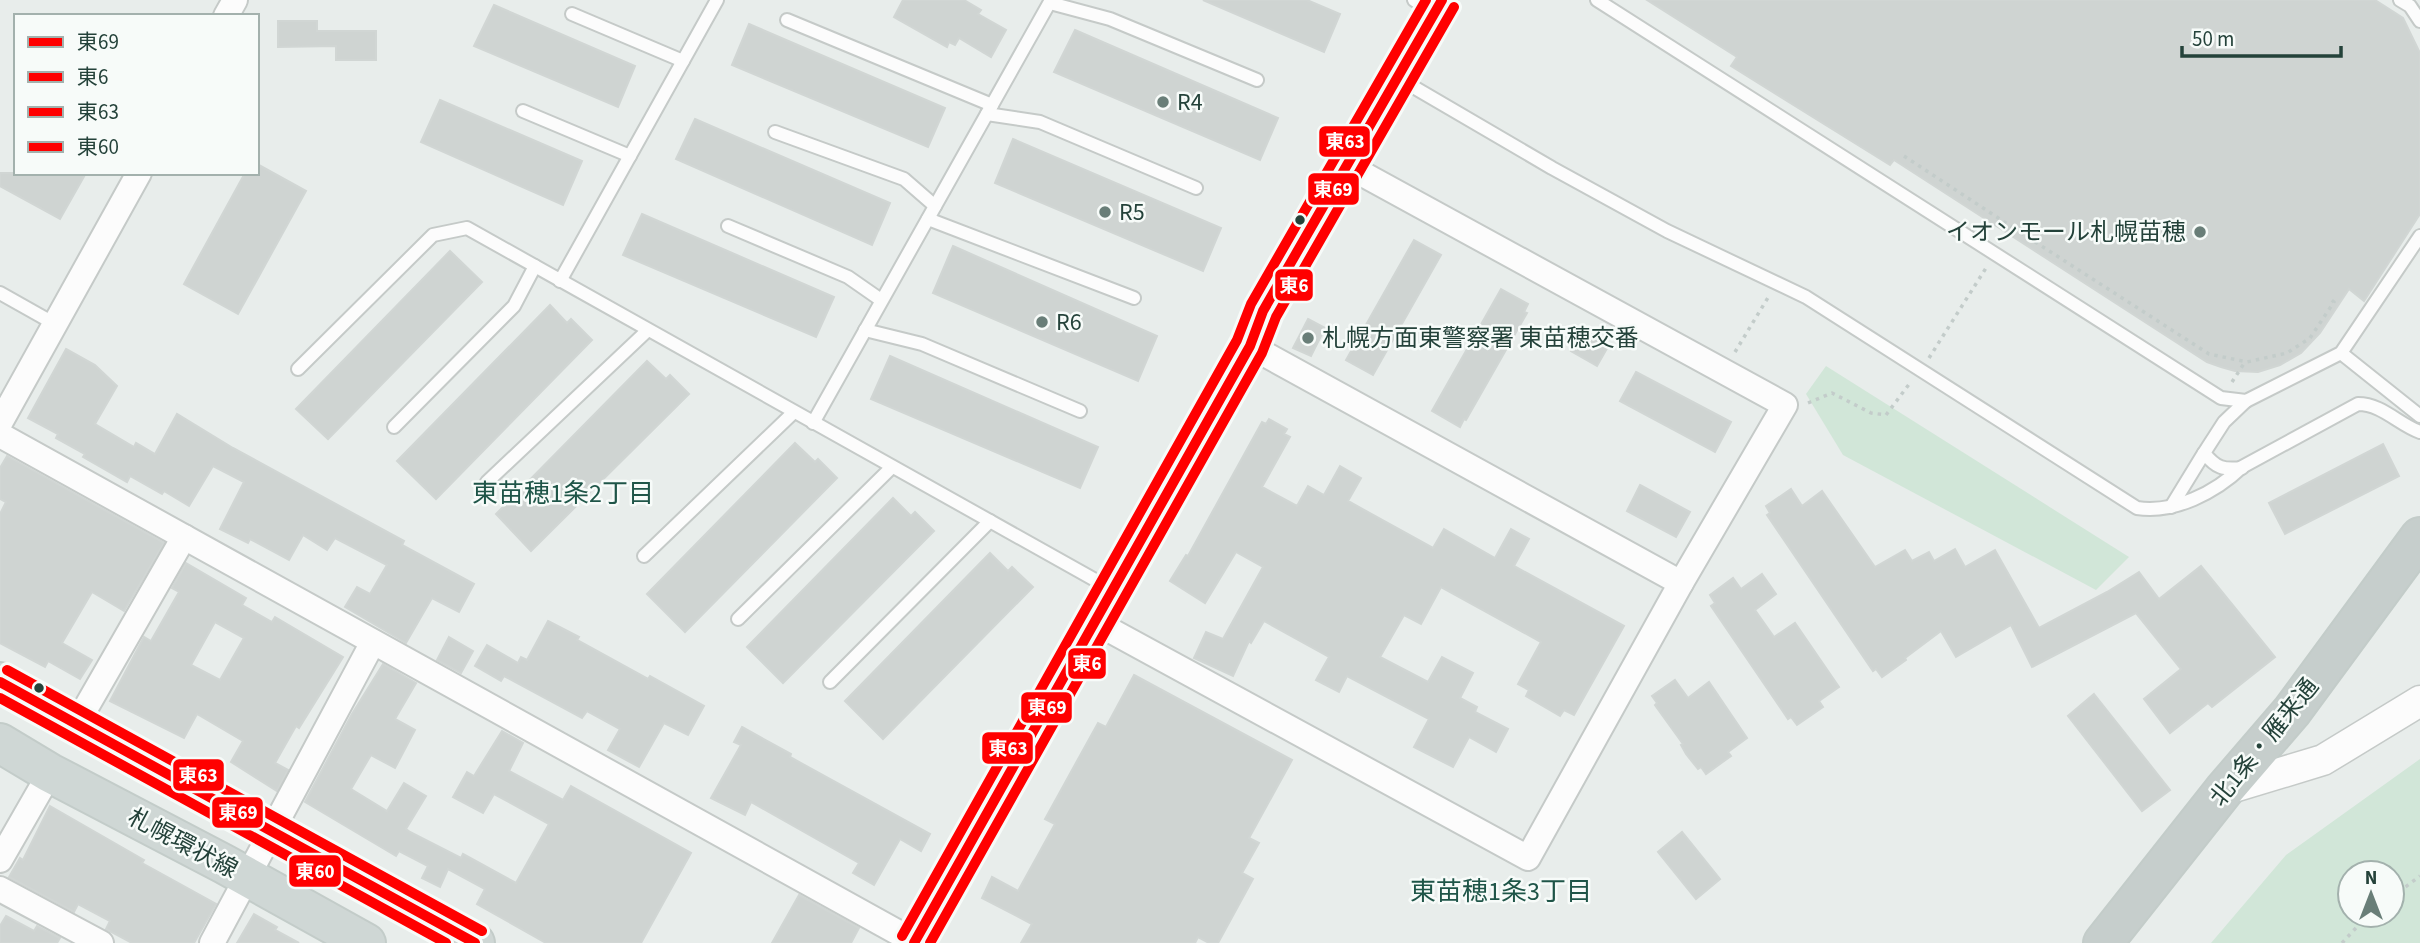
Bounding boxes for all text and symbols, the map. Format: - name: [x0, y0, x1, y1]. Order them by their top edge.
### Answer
- legend: [14, 14, 259, 175]
- scale bar: [2182, 14, 2341, 58]
- text: 50 m: [2192, 24, 2234, 54]
- text: 東69: [77, 27, 119, 57]
- text: 東6: [77, 62, 108, 92]
- place label: R4: [1177, 85, 1203, 120]
- marker: R4: [1155, 94, 1171, 110]
- text: 東63: [77, 97, 119, 127]
- line badge: 東63: [1318, 125, 1371, 158]
- text: 東63: [1325, 129, 1365, 156]
- text: 東60: [77, 132, 119, 162]
- line badge: 東69: [1307, 172, 1360, 206]
- text: 東69: [1313, 177, 1353, 204]
- place label: R5: [1119, 195, 1145, 230]
- marker: R5: [1097, 204, 1113, 220]
- unlabelled marker: [1293, 213, 1307, 227]
- place label: イオンモール札幌苗穂: [1946, 215, 2186, 250]
- marker: イオンモール札幌苗穂: [2192, 224, 2208, 240]
- line badge: 東6: [1274, 268, 1314, 302]
- text: 東6: [1279, 273, 1309, 300]
- place label: R6: [1056, 305, 1082, 340]
- marker: R6: [1034, 314, 1050, 330]
- place label: 札幌方面東警察署 東苗穂交番: [1322, 321, 1639, 356]
- marker: 札幌方面東警察署 東苗穂交番: [1300, 330, 1316, 346]
- district label: 東苗穂1条2丁目: [472, 475, 654, 512]
- line badge: 東6: [1067, 647, 1107, 680]
- text: 東6: [1072, 651, 1102, 678]
- street label: 北1条・雁来通: [2202, 671, 2327, 814]
- unlabelled marker: [32, 681, 46, 695]
- line badge: 東69: [1020, 691, 1073, 724]
- text: 東69: [1027, 695, 1067, 722]
- line badge: 東63: [981, 731, 1034, 765]
- text: 東63: [988, 736, 1028, 763]
- line badge: 東63: [172, 758, 225, 792]
- text: 東63: [178, 763, 218, 790]
- line badge: 東69: [211, 796, 264, 829]
- street label: 札幌環状線: [122, 800, 244, 887]
- text: 東69: [218, 800, 258, 827]
- line badge: 東60: [288, 854, 342, 888]
- text: 東60: [295, 859, 335, 886]
- north arrow: [2336, 859, 2406, 929]
- text: N: [2365, 865, 2377, 892]
- district label: 東苗穂1条3丁目: [1410, 873, 1592, 910]

